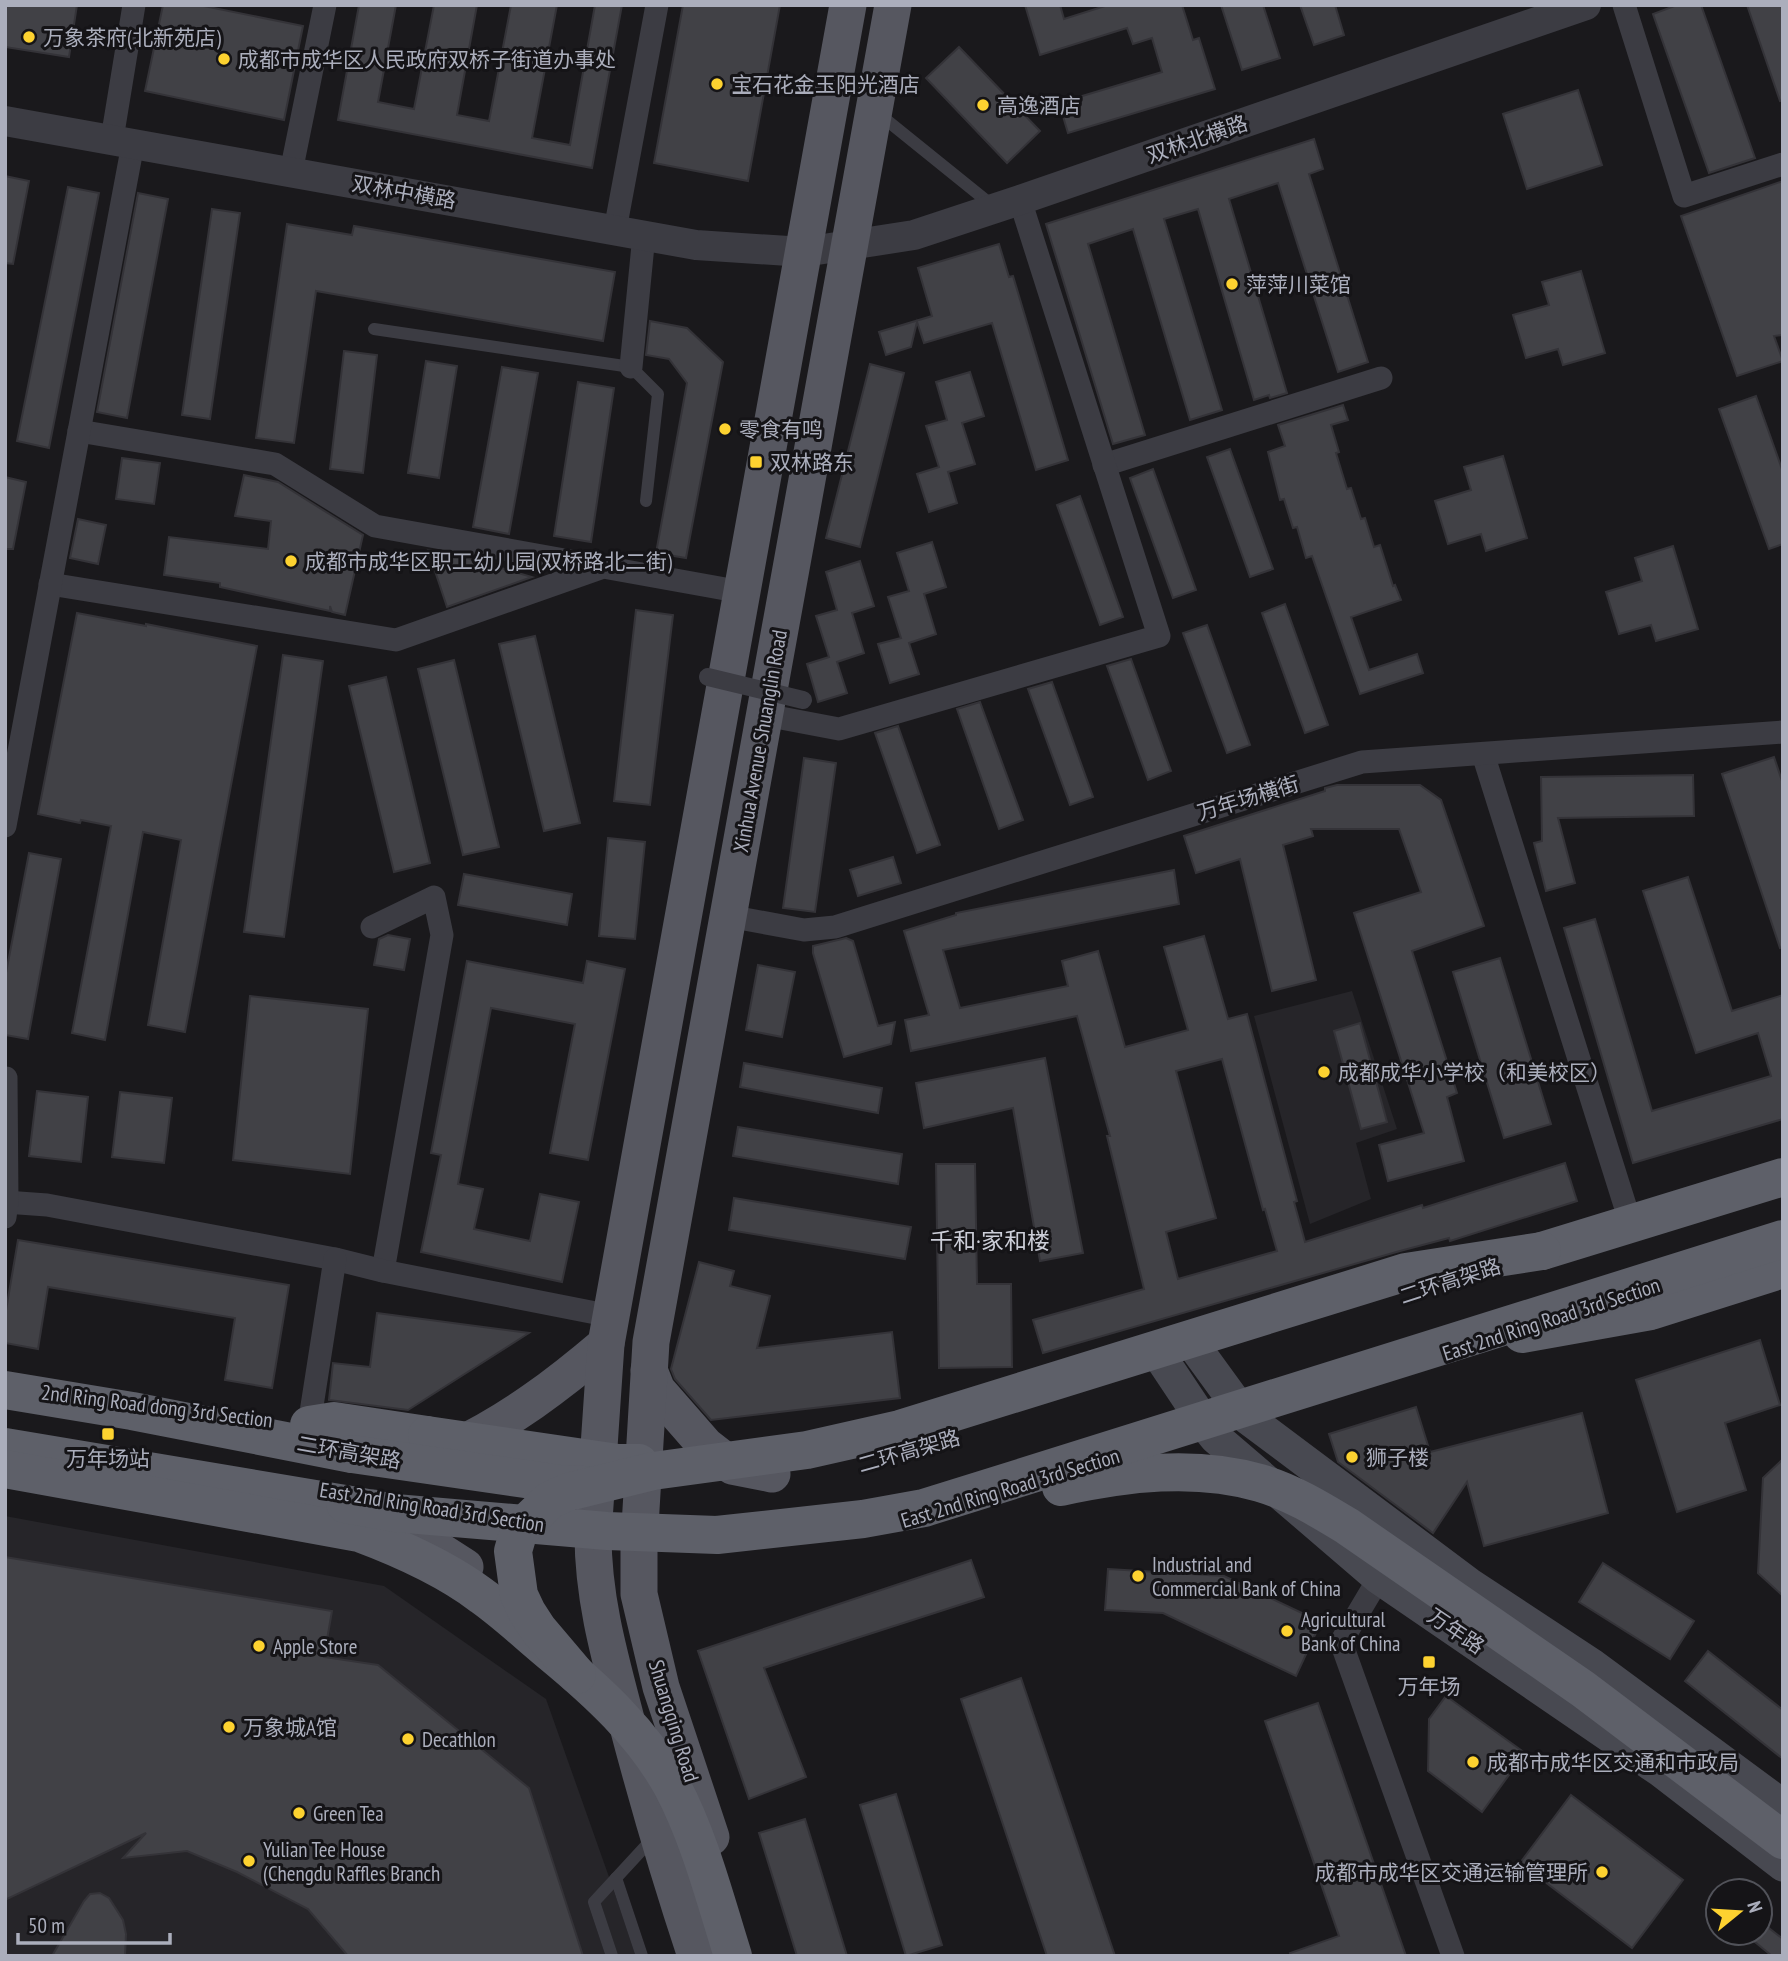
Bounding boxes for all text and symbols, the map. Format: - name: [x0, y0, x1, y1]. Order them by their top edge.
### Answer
- place label: 万象茶府(北新苑店): [43, 24, 221, 51]
- marker: 万象茶府(北新苑店): [21, 29, 37, 45]
- place label: 成都市成华区人民政府双桥子街道办事处: [238, 46, 616, 73]
- marker: 成都市成华区人民政府双桥子街道办事处: [216, 51, 232, 67]
- place label: 宝石花金玉阳光酒店: [731, 71, 920, 98]
- marker: 宝石花金玉阳光酒店: [709, 76, 725, 92]
- place label: 高逸酒店: [997, 92, 1081, 119]
- marker: 高逸酒店: [975, 97, 991, 113]
- street label: 双林北横路: [1143, 109, 1251, 169]
- street label: 双林中横路: [350, 170, 458, 214]
- place label: 萍萍川菜馆: [1246, 271, 1351, 298]
- marker: 萍萍川菜馆: [1224, 276, 1240, 292]
- place label: 零食有鸣: [739, 416, 823, 443]
- marker: 零食有鸣: [717, 421, 733, 437]
- place label: 双林路东: [770, 449, 854, 476]
- marker: 双林路东: [748, 454, 764, 470]
- place label: 成都市成华区职工幼儿园(双桥路北二街): [305, 548, 672, 575]
- marker: 成都市成华区职工幼儿园(双桥路北二街): [283, 553, 299, 569]
- street label: Xinhua Avenue Shuanglin Road: [727, 628, 793, 854]
- street label: 万年场横街: [1194, 770, 1302, 826]
- place label: 成都成华小学校（和美校区）: [1338, 1059, 1611, 1086]
- marker: 成都成华小学校（和美校区）: [1316, 1064, 1332, 1080]
- district label: 千和·家和楼: [930, 1226, 1050, 1255]
- street label: 二环高架路: [1396, 1252, 1504, 1310]
- street label: East 2nd Ring Road 3rd Section: [1439, 1271, 1663, 1367]
- street label: 2nd Ring Road dong 3rd Section: [40, 1378, 274, 1434]
- street label: 二环高架路: [855, 1424, 963, 1478]
- marker: 万年场站: [100, 1426, 116, 1442]
- street label: 二环高架路: [295, 1430, 403, 1474]
- street label: East 2nd Ring Road 3rd Section: [898, 1442, 1122, 1534]
- place label: 狮子楼: [1366, 1444, 1429, 1471]
- place label: 万年场站: [66, 1445, 150, 1472]
- marker: 狮子楼: [1344, 1449, 1360, 1465]
- street label: East 2nd Ring Road 3rd Section: [318, 1476, 546, 1538]
- place label: Industrial and Commercial Bank of China: [1152, 1551, 1341, 1602]
- marker: Industrial and Commercial Bank of China: [1130, 1568, 1146, 1584]
- street label: 万年路: [1422, 1602, 1490, 1660]
- place label: Agricultural Bank of China: [1301, 1606, 1400, 1657]
- marker: Agricultural Bank of China: [1279, 1623, 1295, 1639]
- place label: Apple Store: [273, 1633, 357, 1660]
- marker: Apple Store: [251, 1638, 267, 1654]
- marker: 万年场: [1421, 1654, 1437, 1670]
- street label: Shuangqing Road: [643, 1657, 705, 1785]
- place label: 万年场: [1398, 1673, 1461, 1700]
- place label: 万象城A馆: [243, 1714, 337, 1741]
- marker: 万象城A馆: [221, 1719, 237, 1735]
- place label: Decathlon: [422, 1726, 496, 1753]
- marker: Decathlon: [400, 1731, 416, 1747]
- place label: 成都市成华区交通和市政局: [1487, 1749, 1739, 1776]
- marker: 成都市成华区交通和市政局: [1465, 1754, 1481, 1770]
- place label: Green Tea: [313, 1800, 384, 1827]
- marker: Green Tea: [291, 1805, 307, 1821]
- place label: Yulian Tee House (Chengdu Raffles Branch: [263, 1836, 440, 1887]
- marker: Yulian Tee House (Chengdu Raffles Branch: [241, 1853, 257, 1869]
- place label: 成都市成华区交通运输管理所: [1315, 1859, 1588, 1886]
- marker: 成都市成华区交通运输管理所: [1594, 1864, 1610, 1880]
- north arrow: [1704, 1877, 1774, 1947]
- text: N: [1742, 1898, 1768, 1915]
- scale bar: [18, 1902, 170, 1946]
- text: 50 m: [28, 1912, 65, 1939]

